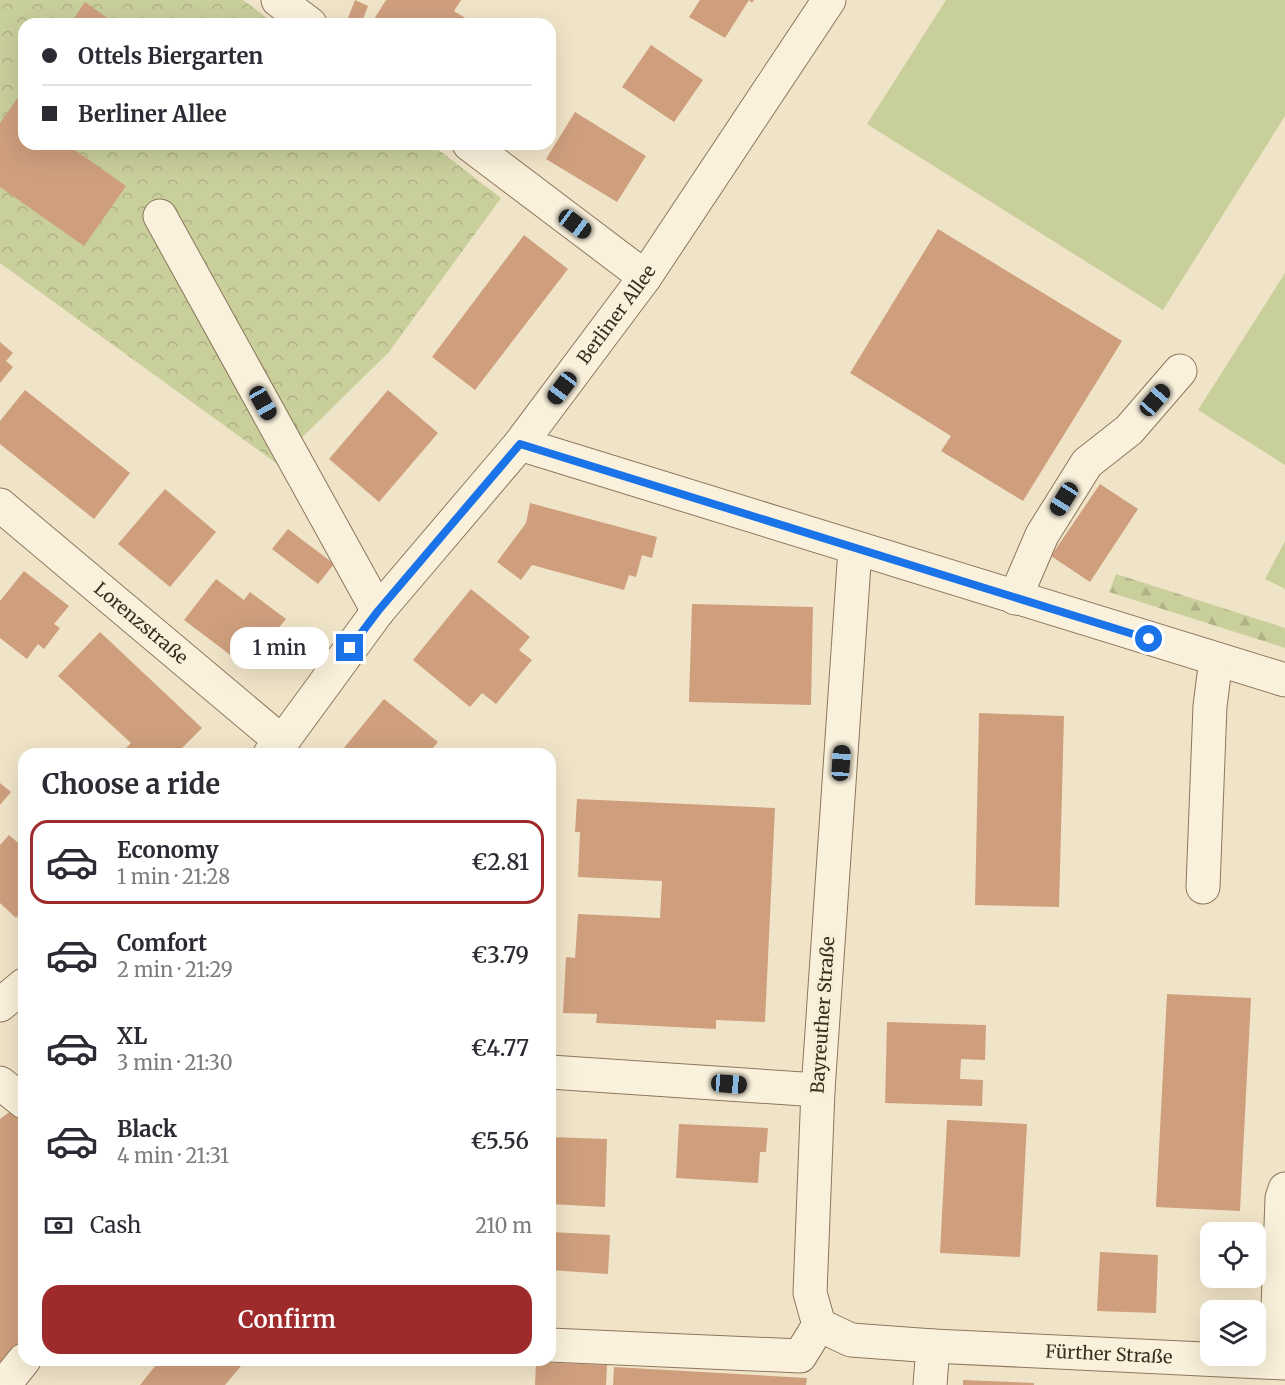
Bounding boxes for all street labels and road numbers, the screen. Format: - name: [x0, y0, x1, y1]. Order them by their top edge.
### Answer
- street label: Berliner Allee: [572, 261, 661, 369]
- street label: Lorenzstraße: [90, 577, 193, 669]
- street label: Bayreuther Straße: [806, 936, 839, 1094]
- street label: Fürther Straße: [1045, 1339, 1173, 1369]

